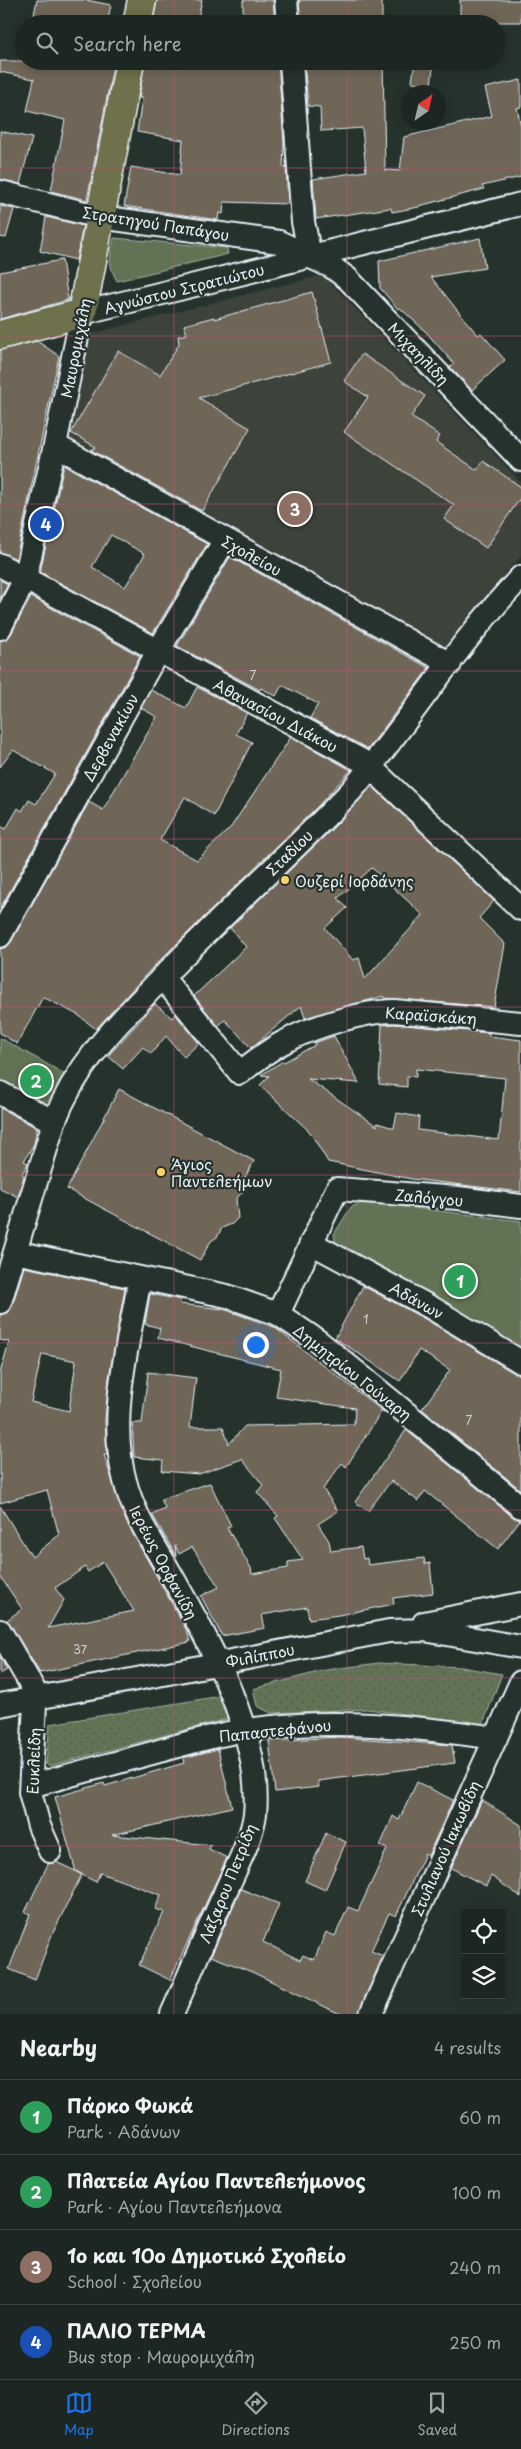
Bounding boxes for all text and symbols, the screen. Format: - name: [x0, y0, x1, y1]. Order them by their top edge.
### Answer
- search box: [15, 15, 506, 70]
- icon: search: [33, 29, 61, 57]
- text: Search here: [73, 29, 182, 57]
- north arrow: [401, 85, 446, 130]
- street label: Στρατηγού Παπάγου: [81, 200, 231, 246]
- street label: Αγνώστου Στρατιώτου: [102, 257, 266, 319]
- street label: Μαυρομιχάλη: [54, 296, 96, 400]
- street label: Μιχαηλίδη: [383, 316, 455, 390]
- pin: 3: [279, 490, 311, 528]
- pin: 4: [30, 505, 62, 543]
- street label: Σχολείου: [218, 529, 286, 581]
- house number: 7: [250, 666, 257, 684]
- street label: Αθανασίου Διάκου: [210, 672, 342, 758]
- street label: Δερβενακίων: [76, 689, 144, 785]
- street label: Σταδίου: [260, 824, 318, 880]
- place label: Ουζερί Ιορδάνης: [295, 869, 414, 892]
- marker: Ουζερί Ιορδάνης: [279, 874, 291, 886]
- street label: Καραϊσκάκη: [384, 1000, 478, 1030]
- pin: 2: [20, 1062, 52, 1100]
- place label: Άγιος Παντελεήμων: [171, 1152, 273, 1192]
- marker: Άγιος Παντελεήμων: [155, 1166, 167, 1178]
- street label: Ζαλόγγου: [394, 1183, 464, 1211]
- pin: 1: [444, 1262, 476, 1300]
- street label: Αδάνων: [386, 1276, 448, 1324]
- house number: 1: [363, 1310, 369, 1328]
- street label: Δημητρίου Γούναρη: [289, 1318, 417, 1426]
- your location: [243, 1332, 269, 1358]
- house number: 7: [466, 1411, 473, 1429]
- street label: Ιερέως Ορφανίδη: [124, 1501, 204, 1623]
- street label: Φιλίππου: [224, 1637, 296, 1673]
- house number: 37: [73, 1640, 88, 1658]
- street label: Παπαστεφάνου: [218, 1713, 332, 1747]
- street label: Ευκλείδη: [20, 1727, 46, 1795]
- street label: Στυλιανού Ιακωβίδη: [405, 1777, 485, 1919]
- street label: Λάζαρου Πετρίδη: [193, 1820, 261, 1946]
- map controls: [461, 1909, 506, 1999]
- button: locate: [461, 1909, 506, 1954]
- button: layers: [461, 1954, 506, 1999]
- text: Nearby: [20, 2031, 97, 2063]
- text: 4 results: [434, 2035, 501, 2059]
- text: Πάρκο Φωκά: [67, 2091, 193, 2119]
- text: 1: [32, 2105, 40, 2129]
- text: 60 m: [459, 2105, 501, 2129]
- text: Park · Αδάνων: [67, 2119, 181, 2143]
- text: Πλατεία Αγίου Παντελεήμονος: [67, 2166, 366, 2194]
- text: 2: [30, 2180, 42, 2204]
- text: 100 m: [452, 2180, 501, 2204]
- text: Park · Αγίου Παντελεήμονα: [67, 2194, 282, 2218]
- text: 1ο και 10ο Δημοτικό Σχολείο: [67, 2241, 346, 2269]
- text: 3: [31, 2255, 41, 2279]
- text: 240 m: [449, 2255, 501, 2279]
- text: School · Σχολείου: [67, 2269, 202, 2293]
- text: ΠΑΛΙΟ ΤΕΡΜΑ: [67, 2316, 206, 2344]
- text: 4: [31, 2330, 41, 2354]
- text: 250 m: [450, 2330, 501, 2354]
- text: Bus stop · Μαυρομιχάλη: [67, 2344, 255, 2368]
- tab: Map: [64, 2389, 94, 2440]
- tab: Directions: [222, 2389, 290, 2440]
- tab: Saved: [417, 2389, 457, 2440]

